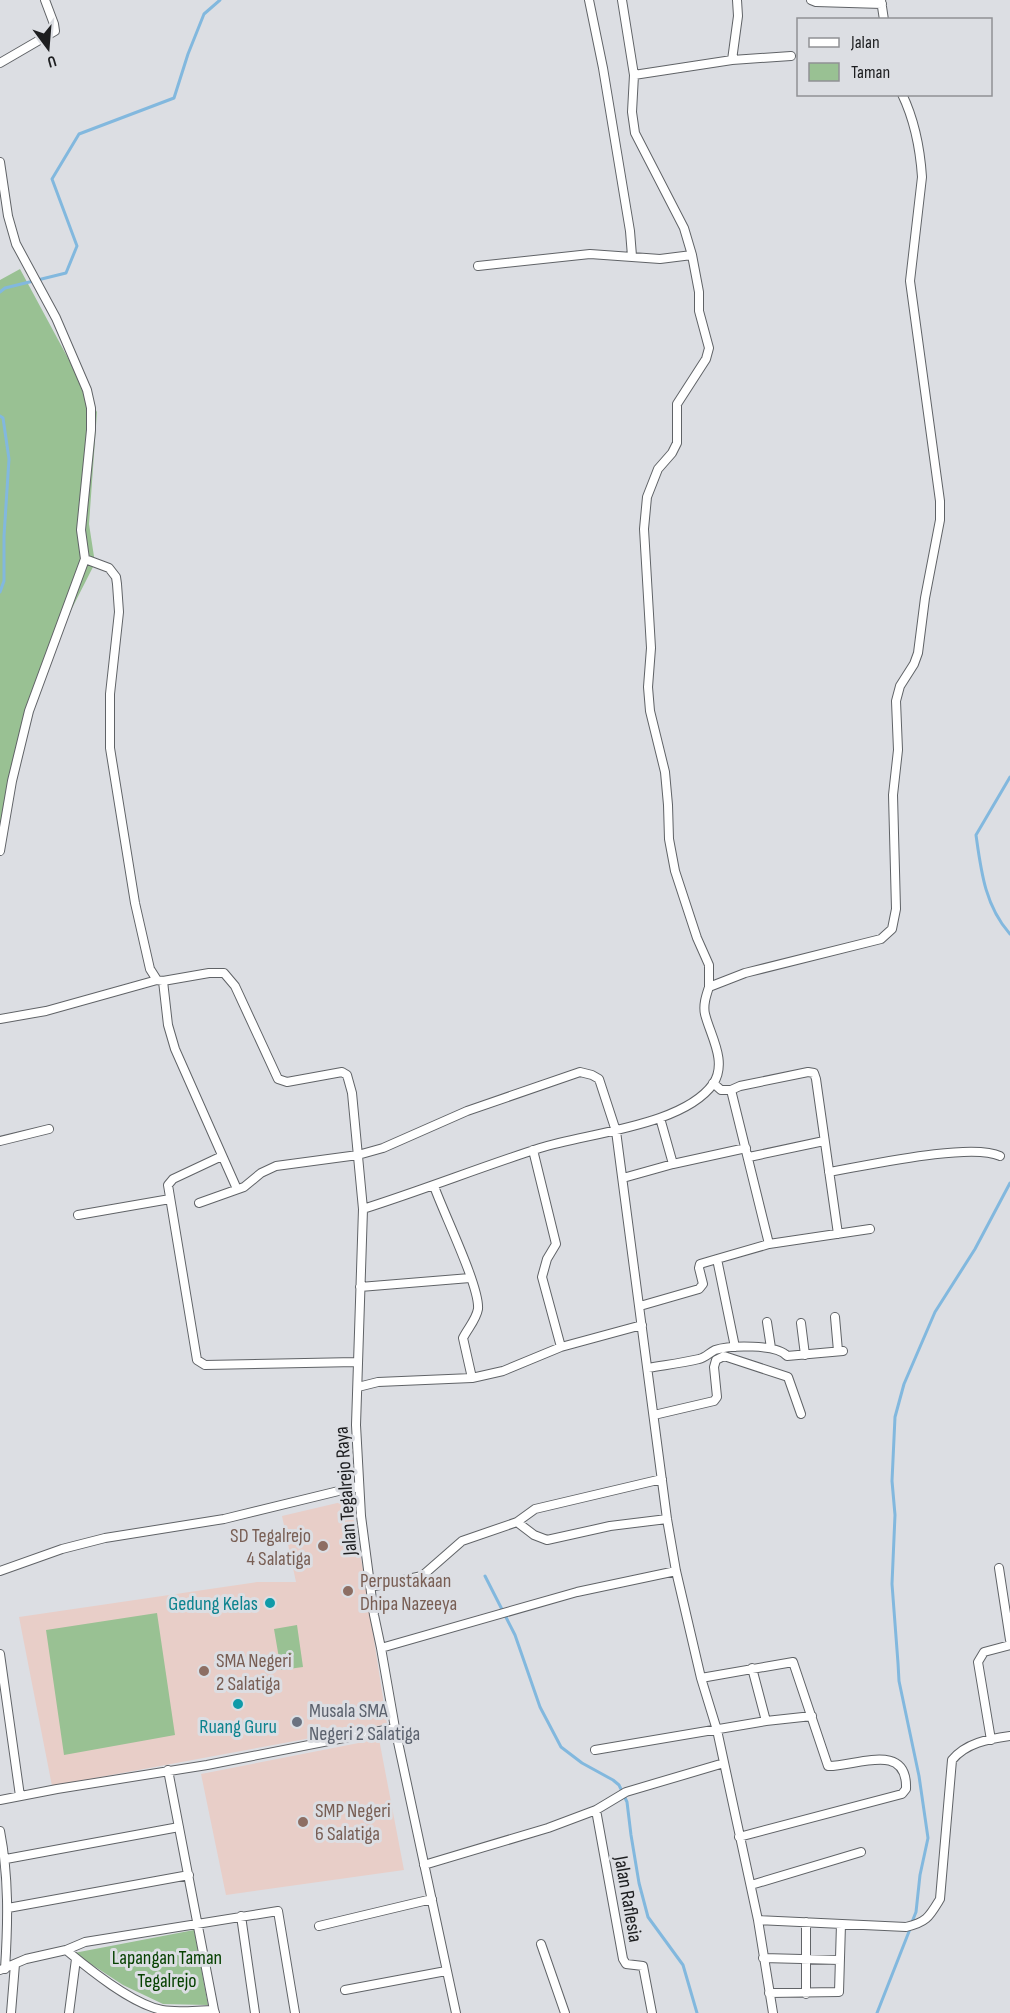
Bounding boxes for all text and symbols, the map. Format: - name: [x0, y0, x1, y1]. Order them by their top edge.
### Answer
- north arrow: [18, 18, 78, 78]
- legend: [797, 18, 992, 96]
- text: Jalan: [850, 32, 880, 53]
- text: U: [45, 51, 58, 71]
- text: Taman: [851, 62, 890, 83]
- street label: Jalan Tegalrejo Raya: [330, 1426, 363, 1557]
- place label: SD Tegalrejo 4 Salatiga: [230, 1524, 311, 1571]
- marker: SD Tegalrejo 4 Salatiga: [316, 1539, 330, 1553]
- place label: Perpustakaan Dhipa Nazeeya: [360, 1569, 457, 1616]
- marker: Perpustakaan Dhipa Nazeeya: [341, 1584, 355, 1598]
- place label: Gedung Kelas: [168, 1592, 258, 1616]
- marker: Gedung Kelas: [263, 1596, 277, 1610]
- place label: SMA Negeri 2 Salatiga: [216, 1649, 292, 1696]
- marker: SMA Negeri 2 Salatiga: [197, 1664, 211, 1678]
- marker: Ruang Guru: [231, 1697, 245, 1711]
- place label: Musala SMA Negeri 2 Salatiga: [309, 1699, 420, 1746]
- place label: Ruang Guru: [199, 1715, 277, 1739]
- marker: Musala SMA Negeri 2 Salatiga: [290, 1715, 304, 1729]
- place label: SMP Negeri 6 Salatiga: [315, 1799, 391, 1846]
- marker: SMP Negeri 6 Salatiga: [296, 1815, 310, 1829]
- street label: Jalan Raflesia: [608, 1853, 647, 1944]
- park label: Lapangan Taman Tegalrejo: [112, 1946, 222, 1993]

